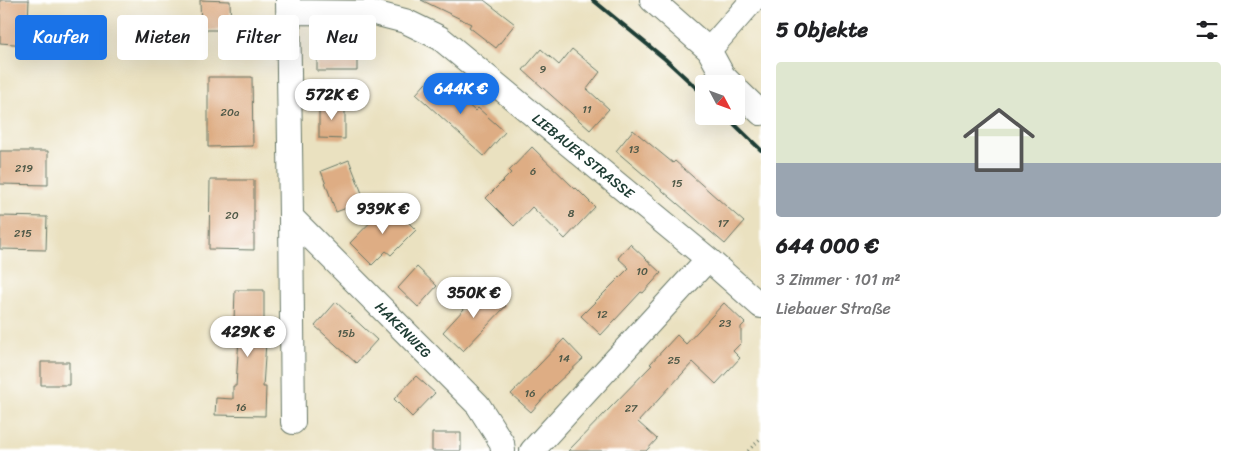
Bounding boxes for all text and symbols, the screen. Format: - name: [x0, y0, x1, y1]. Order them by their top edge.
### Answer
- text: 5 Objekte: [776, 11, 868, 49]
- chip: Kaufen: [15, 15, 107, 60]
- chip: Mieten: [117, 15, 208, 60]
- chip: Filter: [218, 15, 299, 60]
- chip: Neu: [309, 15, 376, 60]
- icon: filters: [1193, 16, 1221, 44]
- house number: 9: [540, 60, 547, 79]
- pin: 644K €: [420, 72, 502, 115]
- text: 644K €: [434, 74, 488, 103]
- north arrow: [695, 75, 745, 125]
- map controls: [695, 75, 745, 125]
- pin: 572K €: [291, 78, 373, 121]
- text: 572K €: [306, 80, 358, 109]
- icon: home: [954, 95, 1044, 185]
- house number: 11: [582, 100, 592, 119]
- house number: 20a: [221, 103, 240, 122]
- street label: LIEBAUER STRASSE: [526, 107, 641, 206]
- house number: 13: [629, 140, 639, 159]
- house number: 219: [15, 159, 33, 178]
- house number: 6: [530, 162, 536, 181]
- house number: 15: [671, 174, 683, 193]
- pin: 939K €: [342, 192, 424, 235]
- text: 939K €: [357, 194, 409, 223]
- house number: 8: [568, 204, 575, 223]
- house number: 20: [225, 206, 239, 225]
- house number: 17: [718, 214, 729, 233]
- house number: 215: [14, 224, 32, 243]
- text: 644 000 €: [776, 227, 879, 265]
- house number: 10: [636, 262, 648, 281]
- text: 3 Zimmer · 101 m²: [776, 265, 901, 294]
- pin: 350K €: [433, 276, 515, 319]
- text: 350K €: [447, 278, 501, 307]
- text: Liebauer Straße: [776, 294, 891, 323]
- street label: HAKENWEG: [369, 296, 438, 365]
- house number: 12: [596, 305, 608, 324]
- house number: 23: [719, 314, 731, 333]
- pin: 429K €: [207, 316, 289, 358]
- text: 429K €: [221, 317, 275, 346]
- house number: 15b: [337, 324, 355, 343]
- house number: 14: [558, 349, 570, 368]
- house number: 25: [667, 351, 681, 370]
- house number: 16: [525, 384, 535, 403]
- house number: 16: [236, 398, 246, 417]
- house number: 27: [625, 399, 638, 418]

